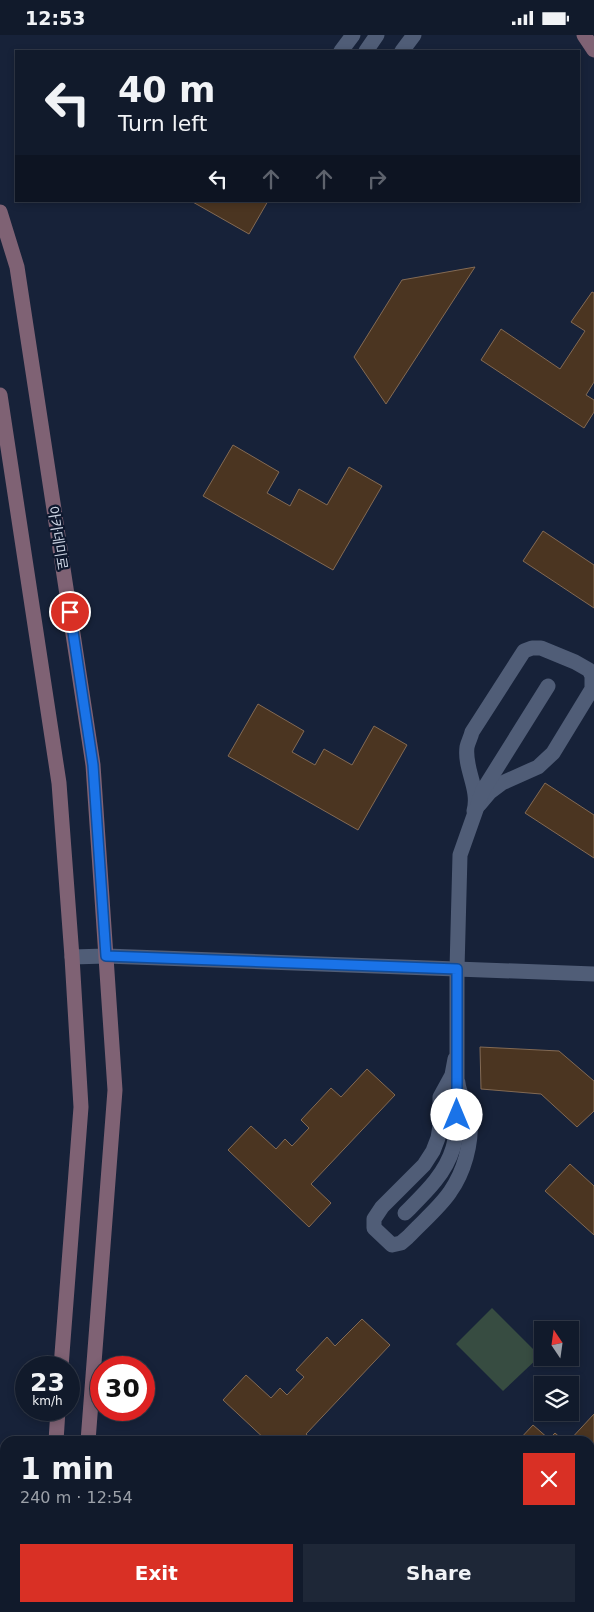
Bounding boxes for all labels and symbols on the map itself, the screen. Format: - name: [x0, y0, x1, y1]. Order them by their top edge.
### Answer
- street label: 아카데미로: [45, 505, 71, 571]
- pin: [49, 591, 91, 633]
- position arrow: [430, 1088, 482, 1140]
- north arrow: [534, 1321, 579, 1366]
- speed limit sign: 30: [90, 1356, 155, 1421]

